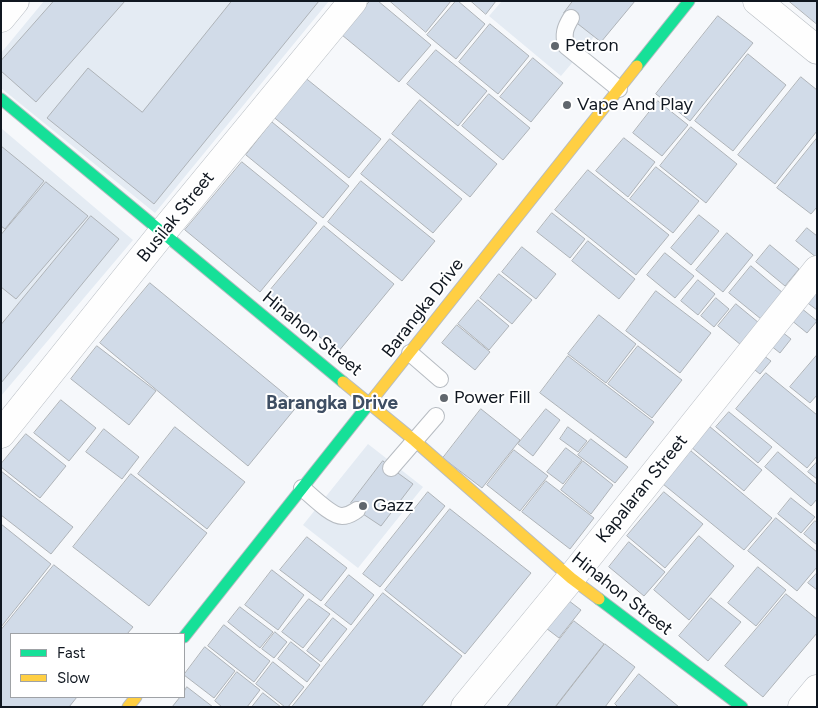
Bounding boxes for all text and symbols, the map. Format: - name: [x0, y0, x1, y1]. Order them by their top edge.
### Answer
- place label: Petron: [565, 35, 618, 57]
- marker: Petron: [549, 40, 561, 52]
- place label: Vape And Play: [577, 94, 693, 116]
- marker: Vape And Play: [561, 99, 573, 111]
- street label: Busilak Street: [133, 167, 219, 267]
- street label: Barangka Drive: [378, 254, 468, 362]
- street label: Hinahon Street: [258, 287, 366, 381]
- place label: Power Fill: [454, 387, 531, 409]
- district label: Barangka Drive: [266, 392, 398, 414]
- marker: Power Fill: [438, 392, 450, 404]
- street label: Kapalaran Street: [592, 430, 692, 548]
- place label: Gazz: [373, 495, 414, 517]
- marker: Gazz: [357, 500, 369, 512]
- street label: Hinahon Street: [567, 548, 677, 640]
- legend: [10, 633, 185, 698]
- text: Fast: [57, 644, 85, 662]
- text: Slow: [57, 669, 90, 687]

